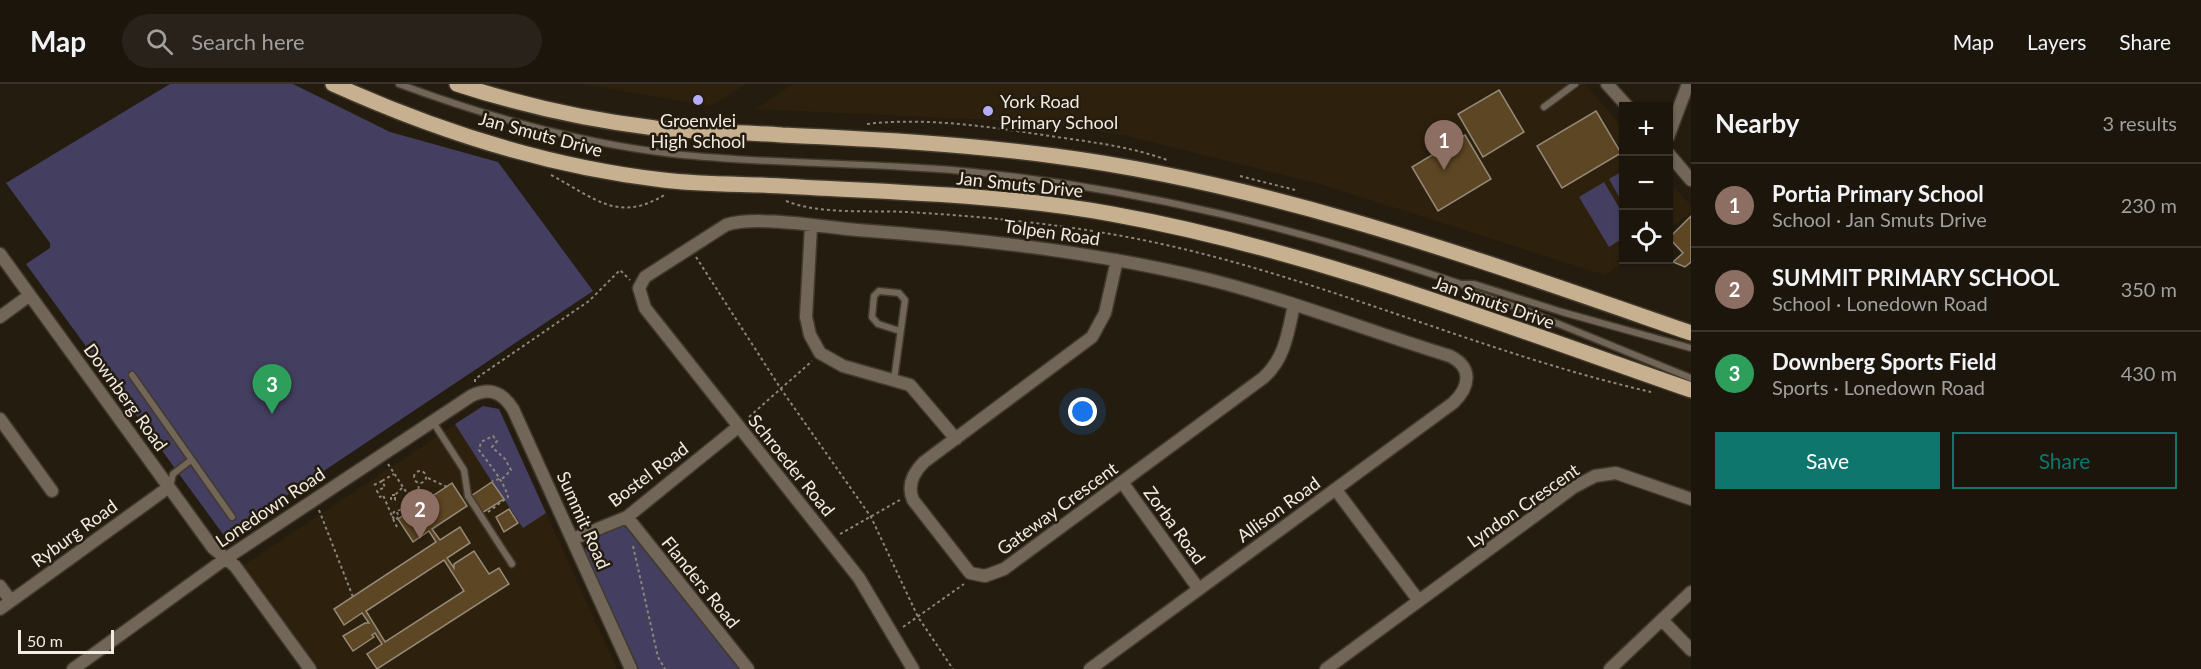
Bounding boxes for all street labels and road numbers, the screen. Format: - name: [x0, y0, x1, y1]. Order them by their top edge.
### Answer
- street label: Jan Smuts Drive: [477, 107, 605, 161]
- street label: Jan Smuts Drive: [956, 166, 1084, 202]
- street label: Tolpen Road: [1002, 214, 1102, 250]
- street label: Jan Smuts Drive: [1430, 271, 1558, 333]
- street label: Downberg Road: [80, 339, 172, 455]
- street label: Schroeder Road: [744, 410, 840, 520]
- street label: Bostel Road: [604, 437, 692, 511]
- street label: Gateway Crescent: [992, 457, 1122, 559]
- street label: Lyndon Crescent: [1463, 458, 1584, 552]
- street label: Lonedown Road: [211, 462, 329, 552]
- street label: Summit Road: [553, 468, 615, 572]
- street label: Allison Road: [1232, 471, 1324, 547]
- street label: Zorba Road: [1139, 482, 1211, 568]
- street label: Ryburg Road: [27, 495, 121, 571]
- street label: Flanders Road: [657, 532, 745, 632]

